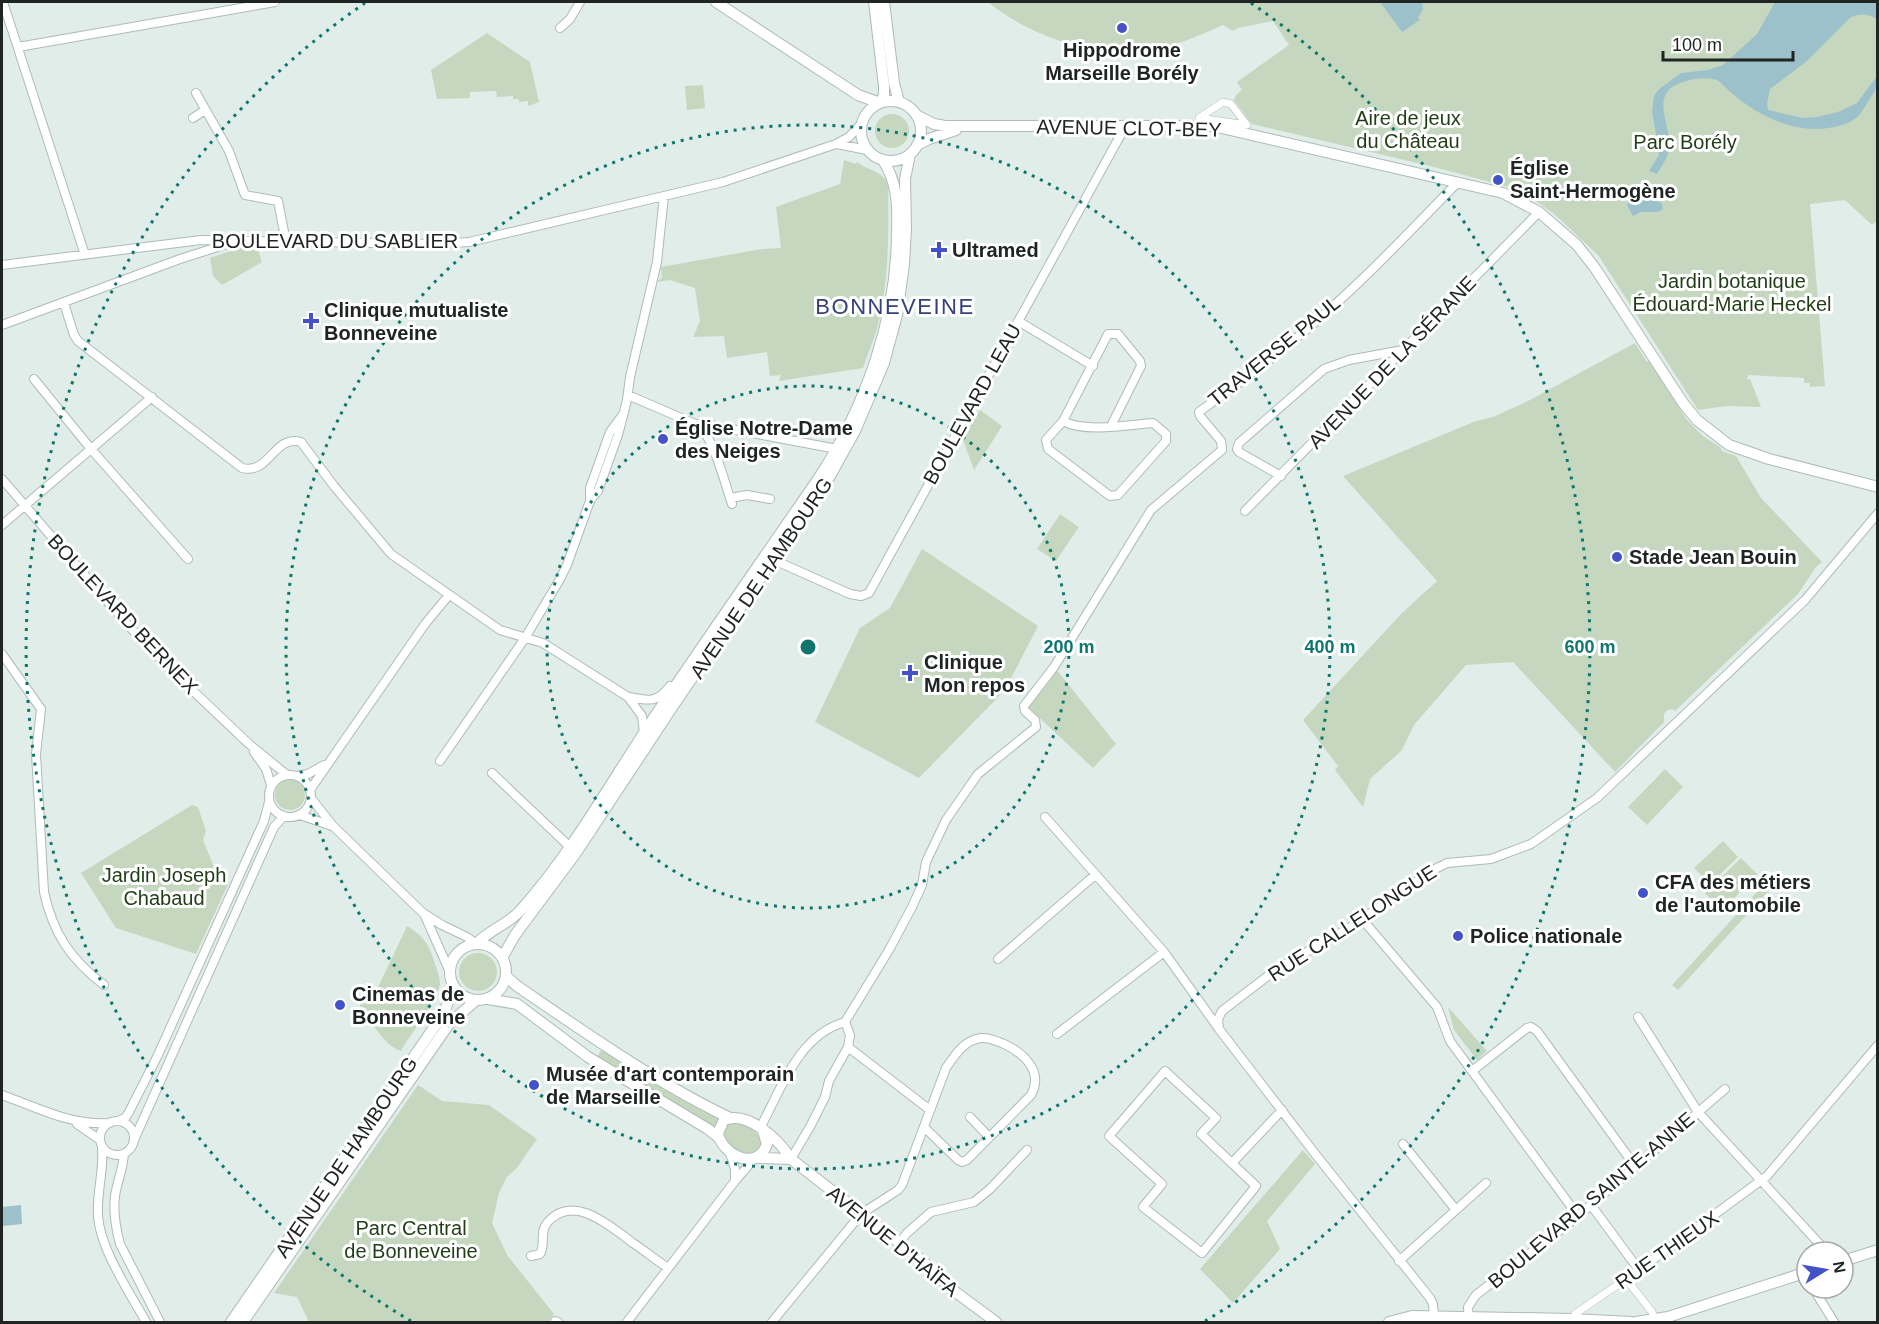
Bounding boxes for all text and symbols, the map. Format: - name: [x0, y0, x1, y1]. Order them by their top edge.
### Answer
- marker: Hippodrome Marseille Borély: [1115, 21, 1129, 35]
- scale bar: [1663, 24, 1794, 62]
- text: 100 m: [1672, 35, 1722, 55]
- place label: Hippodrome Marseille Borély: [1045, 39, 1200, 84]
- park label: Aire de jeux du Château: [1355, 107, 1461, 152]
- street label: AVENUE CLOT-BEY: [1036, 115, 1222, 141]
- park label: Parc Borély: [1633, 131, 1737, 153]
- place label: Église Saint-Hermogène: [1510, 157, 1676, 202]
- marker: Église Saint-Hermogène: [1491, 173, 1505, 187]
- street label: BOULEVARD DU SABLIER: [212, 230, 458, 252]
- place label: Ultramed: [952, 239, 1039, 261]
- marker: Ultramed: [930, 241, 948, 259]
- park label: Jardin botanique Édouard-Marie Heckel: [1633, 270, 1831, 315]
- street label: AVENUE DE LA SÉRANE: [1304, 271, 1480, 453]
- street label: TRAVERSE PAUL: [1204, 291, 1344, 411]
- district label: BONNEVEINE: [815, 294, 975, 319]
- place label: Clinique mutualiste Bonneveine: [324, 299, 508, 344]
- marker: Clinique mutualiste Bonneveine: [302, 312, 320, 330]
- street label: BOULEVARD LEAU: [919, 320, 1025, 488]
- place label: Église Notre-Dame des Neiges: [675, 417, 853, 462]
- marker: Église Notre-Dame des Neiges: [656, 432, 670, 446]
- street label: AVENUE DE HAMBOURG: [685, 473, 837, 683]
- street label: BOULEVARD BERNEX: [43, 530, 203, 698]
- place label: Stade Jean Bouin: [1629, 546, 1797, 568]
- marker: Stade Jean Bouin: [1610, 550, 1624, 564]
- centre of rings: [798, 637, 818, 657]
- text: 200 m: [1043, 637, 1095, 657]
- text: 400 m: [1304, 637, 1356, 657]
- text: 600 m: [1564, 637, 1616, 657]
- place label: Clinique Mon repos: [924, 651, 1025, 696]
- marker: Clinique Mon repos: [901, 664, 919, 682]
- street label: RUE CALLELONGUE: [1264, 861, 1440, 985]
- park label: Jardin Joseph Chabaud: [102, 864, 226, 909]
- place label: CFA des métiers de l'automobile: [1655, 871, 1811, 916]
- marker: CFA des métiers de l'automobile: [1636, 886, 1650, 900]
- place label: Police nationale: [1470, 925, 1622, 947]
- marker: Police nationale: [1451, 929, 1465, 943]
- place label: Cinemas de Bonneveine: [352, 983, 465, 1028]
- marker: Cinemas de Bonneveine: [333, 998, 347, 1012]
- street label: AVENUE DE HAMBOURG: [270, 1052, 422, 1262]
- place label: Musée d'art contemporain de Marseille: [546, 1063, 794, 1108]
- marker: Musée d'art contemporain de Marseille: [527, 1078, 541, 1092]
- street label: BOULEVARD SAINTE-ANNE: [1484, 1107, 1698, 1293]
- street label: AVENUE D'HAÏFA: [823, 1181, 964, 1301]
- street label: RUE THIEUX: [1611, 1206, 1723, 1294]
- park label: Parc Central de Bonneveine: [344, 1217, 478, 1262]
- north arrow: [1795, 1240, 1855, 1300]
- text: N: [1830, 1260, 1849, 1275]

